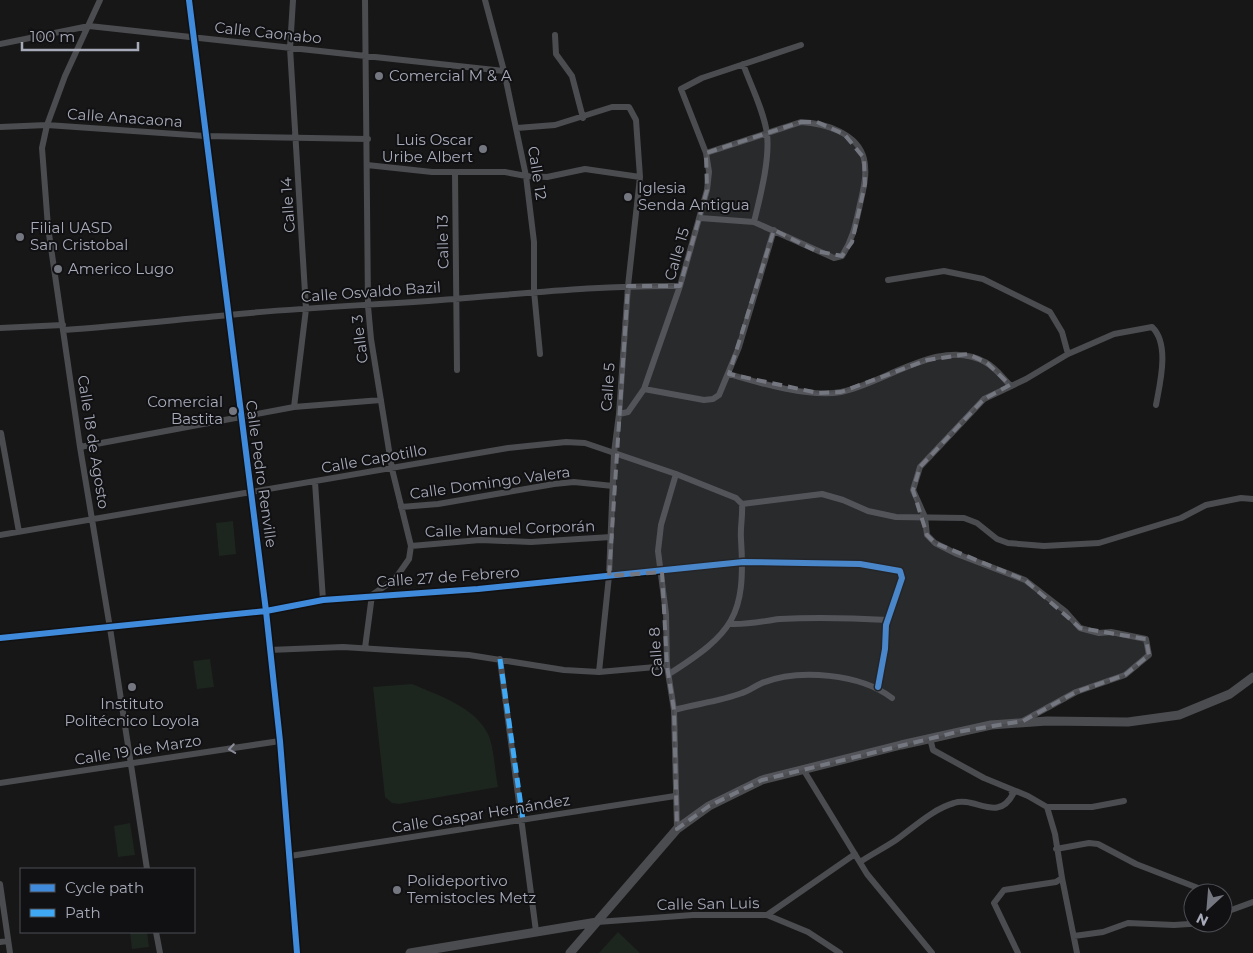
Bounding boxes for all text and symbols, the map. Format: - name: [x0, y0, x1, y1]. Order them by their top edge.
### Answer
- street label: Calle Caonabo: [213, 17, 323, 48]
- scale bar: [22, 20, 139, 52]
- text: 100 m: [30, 27, 75, 46]
- place label: Comercial M & A: [389, 66, 512, 85]
- marker: Comercial M & A: [373, 70, 385, 82]
- street label: Calle Anacaona: [67, 104, 183, 131]
- place label: Luis Oscar Uribe Albert: [382, 130, 473, 166]
- marker: Luis Oscar Uribe Albert: [477, 143, 489, 155]
- street label: Calle 12: [524, 145, 551, 201]
- street label: Calle 14: [276, 176, 299, 234]
- place label: Iglesia Senda Antigua: [638, 178, 750, 214]
- marker: Iglesia Senda Antigua: [622, 191, 634, 203]
- street label: Calle 13: [433, 215, 452, 269]
- place label: Filial UASD San Cristobal: [30, 218, 128, 254]
- street label: Calle 15: [660, 225, 693, 283]
- marker: Filial UASD San Cristobal: [14, 231, 26, 243]
- place label: Americo Lugo: [68, 259, 174, 278]
- marker: Americo Lugo: [52, 263, 64, 275]
- street label: Calle Osvaldo Bazil: [300, 277, 442, 306]
- street label: Calle 3: [347, 314, 372, 364]
- street label: Calle 5: [596, 362, 619, 412]
- street label: Calle 18 de Agosto: [74, 374, 113, 510]
- place label: Comercial Bastita: [147, 392, 223, 428]
- street label: Calle Pedro Renville: [242, 399, 281, 549]
- marker: Comercial Bastita: [227, 405, 239, 417]
- street label: Calle Capotillo: [320, 440, 428, 477]
- street label: Calle Domingo Valera: [409, 462, 571, 503]
- street label: Calle Manuel Corporán: [424, 516, 595, 541]
- street label: Calle 27 de Febrero: [376, 562, 520, 591]
- street label: Calle 8: [644, 626, 667, 678]
- marker: Instituto Politécnico Loyola: [126, 681, 138, 693]
- place label: Instituto Politécnico Loyola: [64, 694, 200, 730]
- street label: Calle 19 de Marzo: [73, 730, 203, 769]
- one-way arrow: [228, 743, 236, 753]
- street label: Calle Gaspar Hernández: [390, 790, 572, 837]
- legend: [20, 868, 195, 933]
- place label: Polideportivo Temistocles Metz: [407, 871, 536, 907]
- text: Cycle path: [65, 878, 144, 897]
- north arrow: [1183, 883, 1233, 933]
- marker: Polideportivo Temistocles Metz: [391, 884, 403, 896]
- street label: Calle San Luis: [656, 893, 760, 914]
- text: Path: [65, 903, 101, 922]
- text: N: [1193, 909, 1211, 930]

